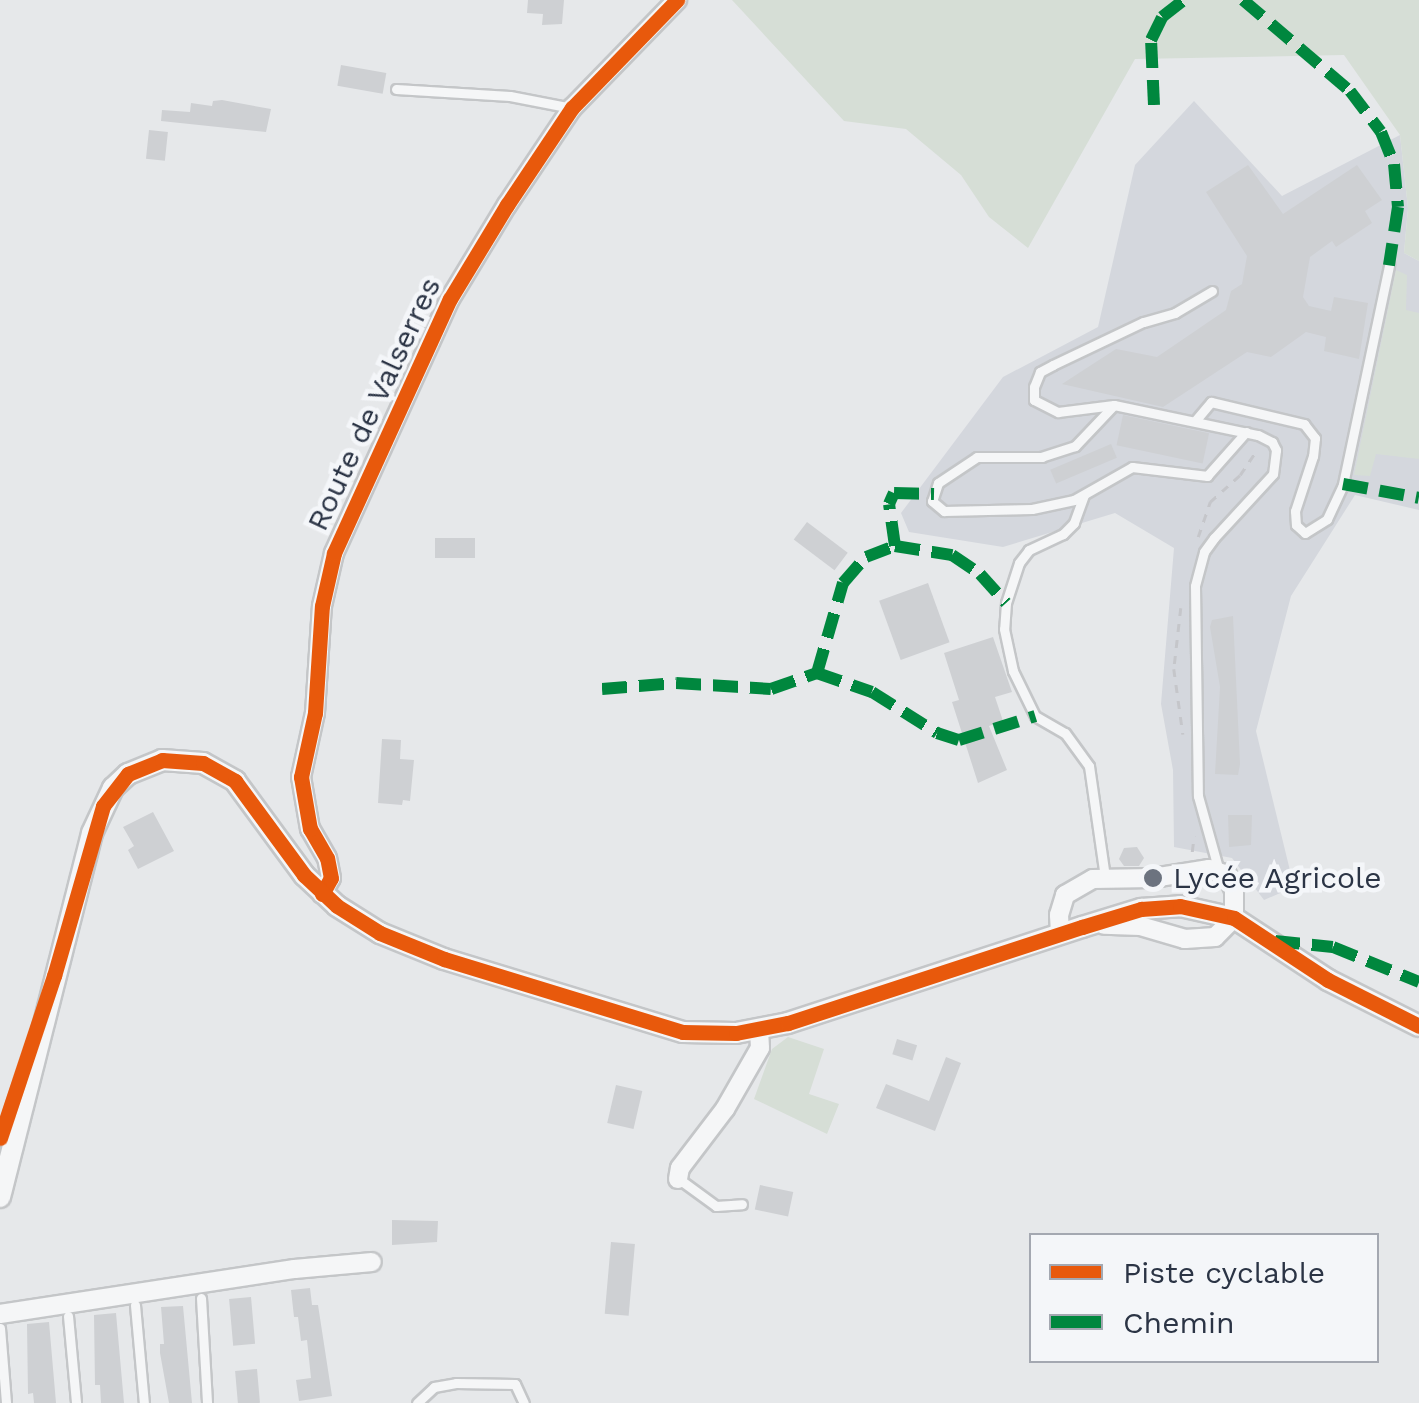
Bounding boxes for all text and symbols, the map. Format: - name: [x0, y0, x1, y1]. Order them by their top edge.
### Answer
- street label: Route de Valserres: [299, 271, 449, 537]
- place label: Lycée Agricole: [1173, 860, 1383, 896]
- marker: Lycée Agricole: [1142, 867, 1164, 889]
- legend: [1029, 1233, 1379, 1363]
- text: Piste cyclable: [1123, 1255, 1325, 1290]
- text: Chemin: [1123, 1305, 1235, 1340]

